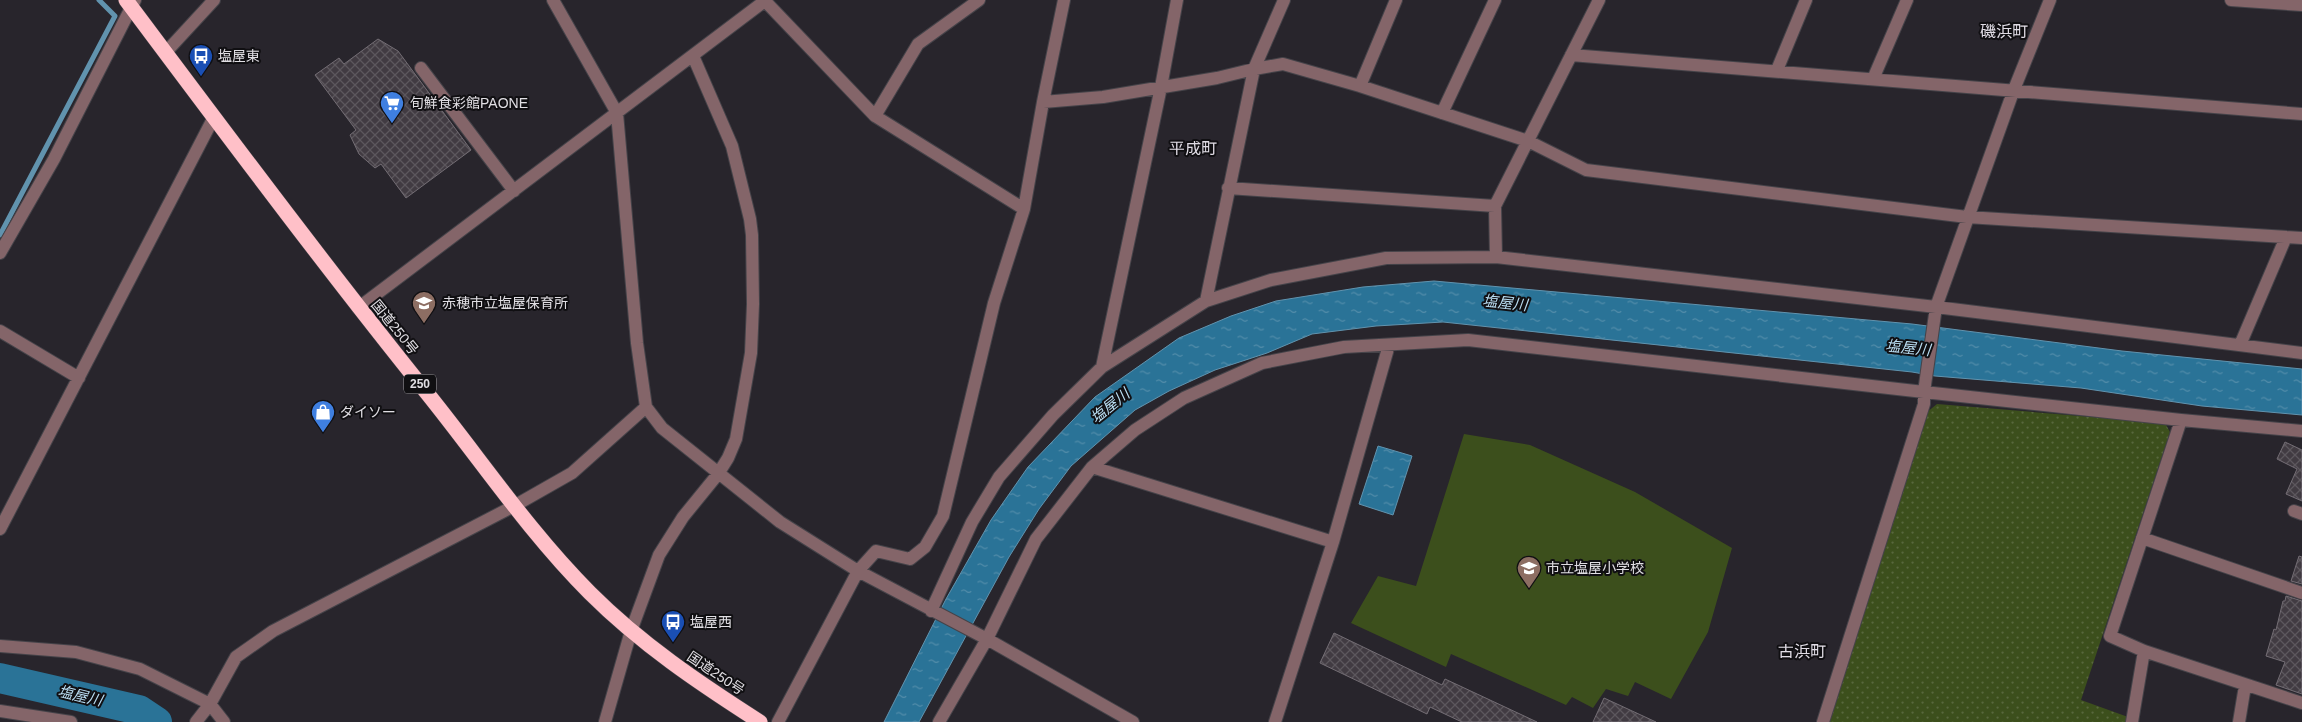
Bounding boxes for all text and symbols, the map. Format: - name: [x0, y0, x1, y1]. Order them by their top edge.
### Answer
- district label: 磯浜町: [1980, 23, 2028, 40]
- bus stop icon: 塩屋東: [188, 43, 214, 77]
- place label: 塩屋東: [218, 48, 260, 64]
- supermarket icon: 旬鮮食彩館PAONE: [379, 90, 405, 124]
- place label: 旬鮮食彩館PAONE: [410, 95, 528, 111]
- district label: 平成町: [1169, 140, 1217, 157]
- school or university icon: 赤穂市立塩屋保育所: [411, 290, 437, 324]
- water label: 塩屋川: [1482, 292, 1530, 314]
- place label: 赤穂市立塩屋保育所: [442, 295, 568, 311]
- street label: 国道250号: [368, 297, 422, 357]
- water label: 塩屋川: [1885, 337, 1933, 359]
- road number: 250: [404, 374, 436, 394]
- water label: 塩屋川: [1087, 384, 1134, 426]
- shop icon: ダイソー: [310, 399, 336, 433]
- place label: ダイソー: [340, 404, 396, 420]
- school or university icon: 市立塩屋小学校: [1516, 555, 1542, 589]
- place label: 市立塩屋小学校: [1546, 560, 1644, 576]
- bus stop icon: 塩屋西: [660, 609, 686, 643]
- place label: 塩屋西: [690, 614, 732, 630]
- district label: 古浜町: [1778, 643, 1826, 660]
- street label: 国道250号: [684, 648, 748, 698]
- water label: 塩屋川: [56, 682, 106, 709]

